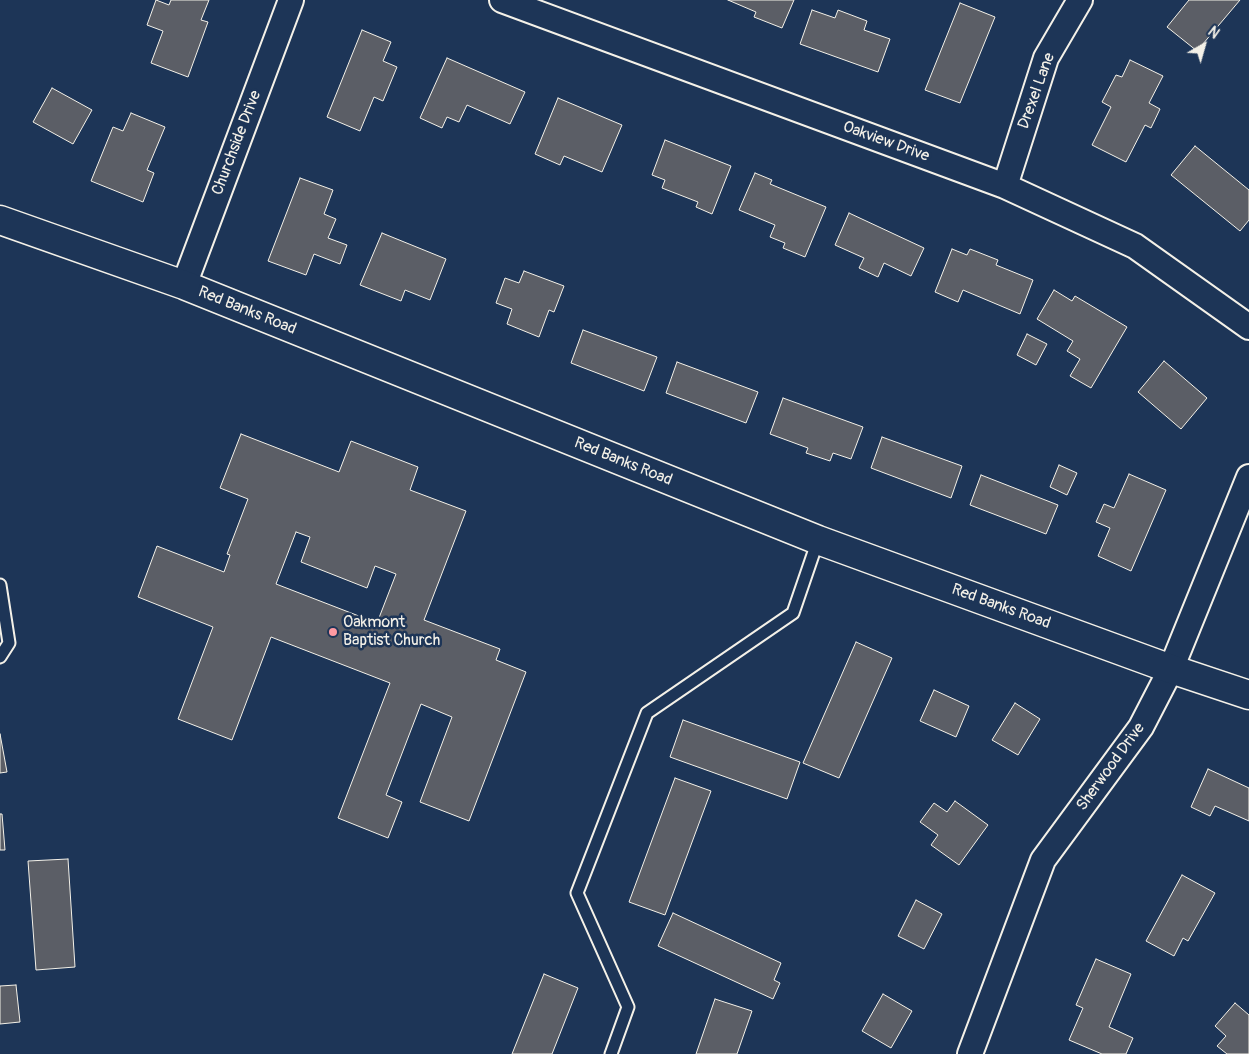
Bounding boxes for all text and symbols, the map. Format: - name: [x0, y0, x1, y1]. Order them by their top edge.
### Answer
- north arrow: [1179, 20, 1229, 70]
- text: N: [1205, 23, 1223, 42]
- street label: Drexel Lane: [1014, 50, 1060, 132]
- street label: Churchside Drive: [208, 88, 266, 198]
- street label: Oakview Drive: [840, 117, 932, 167]
- street label: Red Banks Road: [195, 283, 299, 339]
- street label: Red Banks Road: [571, 434, 675, 490]
- street label: Red Banks Road: [949, 580, 1053, 634]
- place label: Oakmont Baptist Church: [343, 613, 440, 651]
- marker: Oakmont Baptist Church: [327, 626, 339, 638]
- street label: Sherwood Drive: [1073, 719, 1149, 815]

